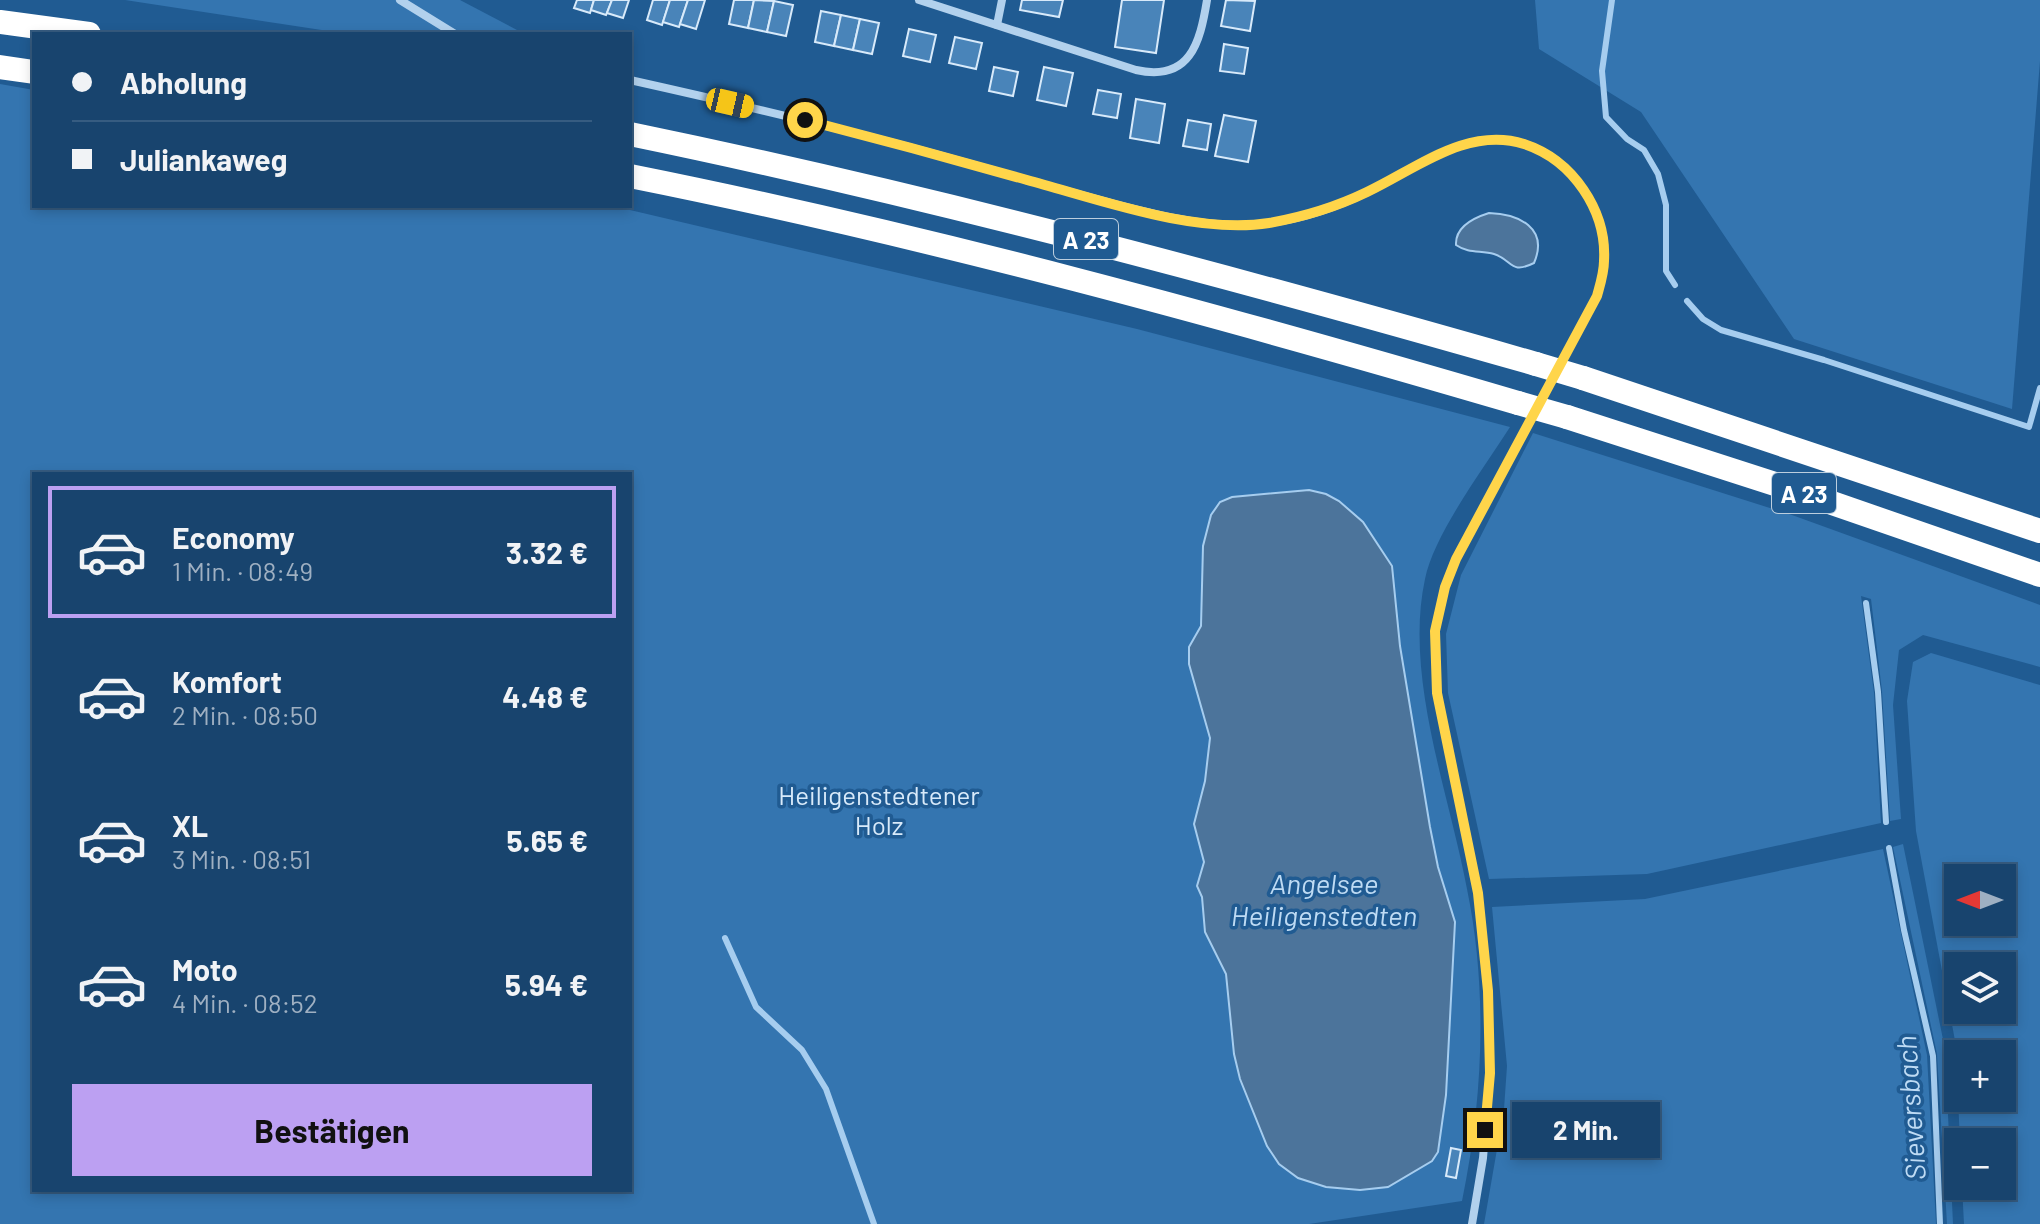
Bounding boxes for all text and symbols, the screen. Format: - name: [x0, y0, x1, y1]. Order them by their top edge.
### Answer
- text: Abholung: [120, 64, 247, 100]
- car: [704, 86, 756, 120]
- route start: [787, 102, 823, 138]
- text: Juliankaweg: [120, 141, 287, 177]
- road number: A 23: [1054, 219, 1118, 259]
- road number: A 23: [1772, 473, 1836, 513]
- icon: car: [76, 516, 148, 588]
- text: Economy: [172, 519, 295, 555]
- text: 3.32 €: [506, 534, 588, 570]
- text: 1 Min. · 08:49: [172, 555, 313, 586]
- icon: car: [76, 660, 148, 732]
- text: Komfort: [172, 663, 282, 699]
- text: 4.48 €: [502, 678, 588, 714]
- text: 2 Min. · 08:50: [172, 699, 318, 730]
- park label: Heiligenstedtener Holz: [778, 779, 980, 840]
- icon: car: [76, 804, 148, 876]
- text: XL: [172, 807, 208, 843]
- text: 5.65 €: [506, 822, 588, 858]
- text: 3 Min. · 08:51: [172, 843, 311, 874]
- north arrow: [1944, 864, 2016, 936]
- map controls: [1944, 864, 2016, 1200]
- water label: Angelsee Heiligenstedten: [1231, 866, 1417, 932]
- icon: car: [76, 948, 148, 1020]
- text: Moto: [172, 951, 238, 987]
- button: layers: [1944, 952, 2016, 1024]
- text: 5.94 €: [505, 966, 588, 1002]
- text: 4 Min. · 08:52: [172, 987, 318, 1018]
- water label: Sieversbach: [1888, 1034, 1932, 1182]
- button: +: [1944, 1040, 2016, 1112]
- button: Bestätigen: [72, 1084, 592, 1176]
- callout: 2 Min.: [1513, 1102, 1661, 1158]
- route end: [1467, 1112, 1503, 1148]
- text: 2 Min.: [1553, 1114, 1619, 1145]
- button: −: [1944, 1128, 2016, 1200]

